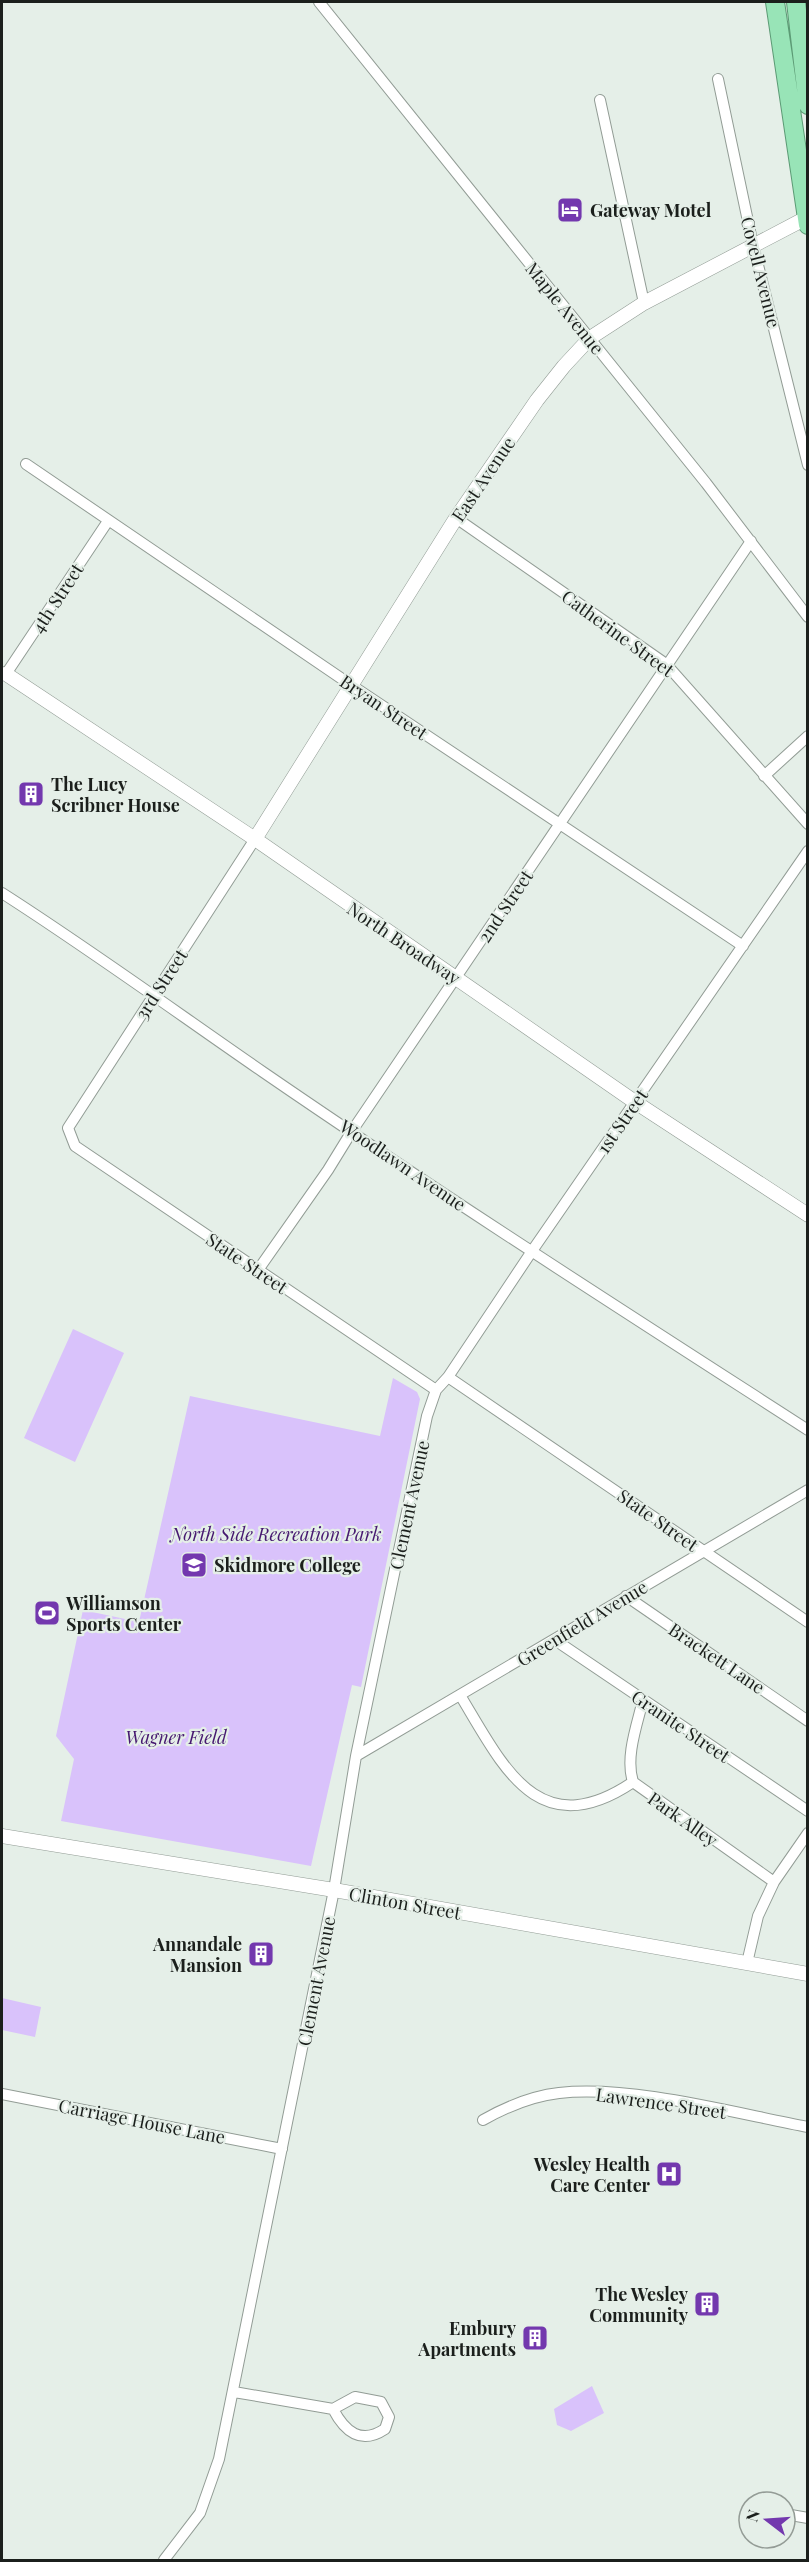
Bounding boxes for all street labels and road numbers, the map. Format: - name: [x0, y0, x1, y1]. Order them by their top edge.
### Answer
- street label: Covell Avenue: [736, 214, 786, 330]
- street label: Maple Avenue: [520, 257, 610, 359]
- street label: East Avenue: [446, 432, 520, 526]
- street label: 4th Street: [26, 558, 89, 638]
- street label: Catherine Street: [557, 584, 680, 682]
- street label: Bryan Street: [336, 669, 433, 745]
- street label: 2nd Street: [472, 865, 538, 947]
- street label: North Broadway: [343, 896, 465, 990]
- street label: 3rd Street: [129, 944, 193, 1024]
- street label: 1st Street: [591, 1083, 653, 1158]
- street label: Woodlawn Avenue: [334, 1113, 471, 1216]
- street label: State Street: [202, 1227, 293, 1299]
- street label: Clement Avenue: [384, 1438, 434, 1572]
- street label: State Street: [613, 1483, 704, 1557]
- street label: Greenfield Avenue: [512, 1575, 652, 1671]
- street label: Brackett Lane: [664, 1617, 770, 1699]
- street label: Granite Street: [627, 1684, 735, 1768]
- street label: Park Alley: [643, 1786, 723, 1852]
- street label: Clinton Street: [347, 1881, 464, 1925]
- street label: Clement Avenue: [292, 1914, 340, 2048]
- street label: Lawrence Street: [594, 2082, 728, 2124]
- street label: Carriage House Lane: [57, 2093, 227, 2149]

